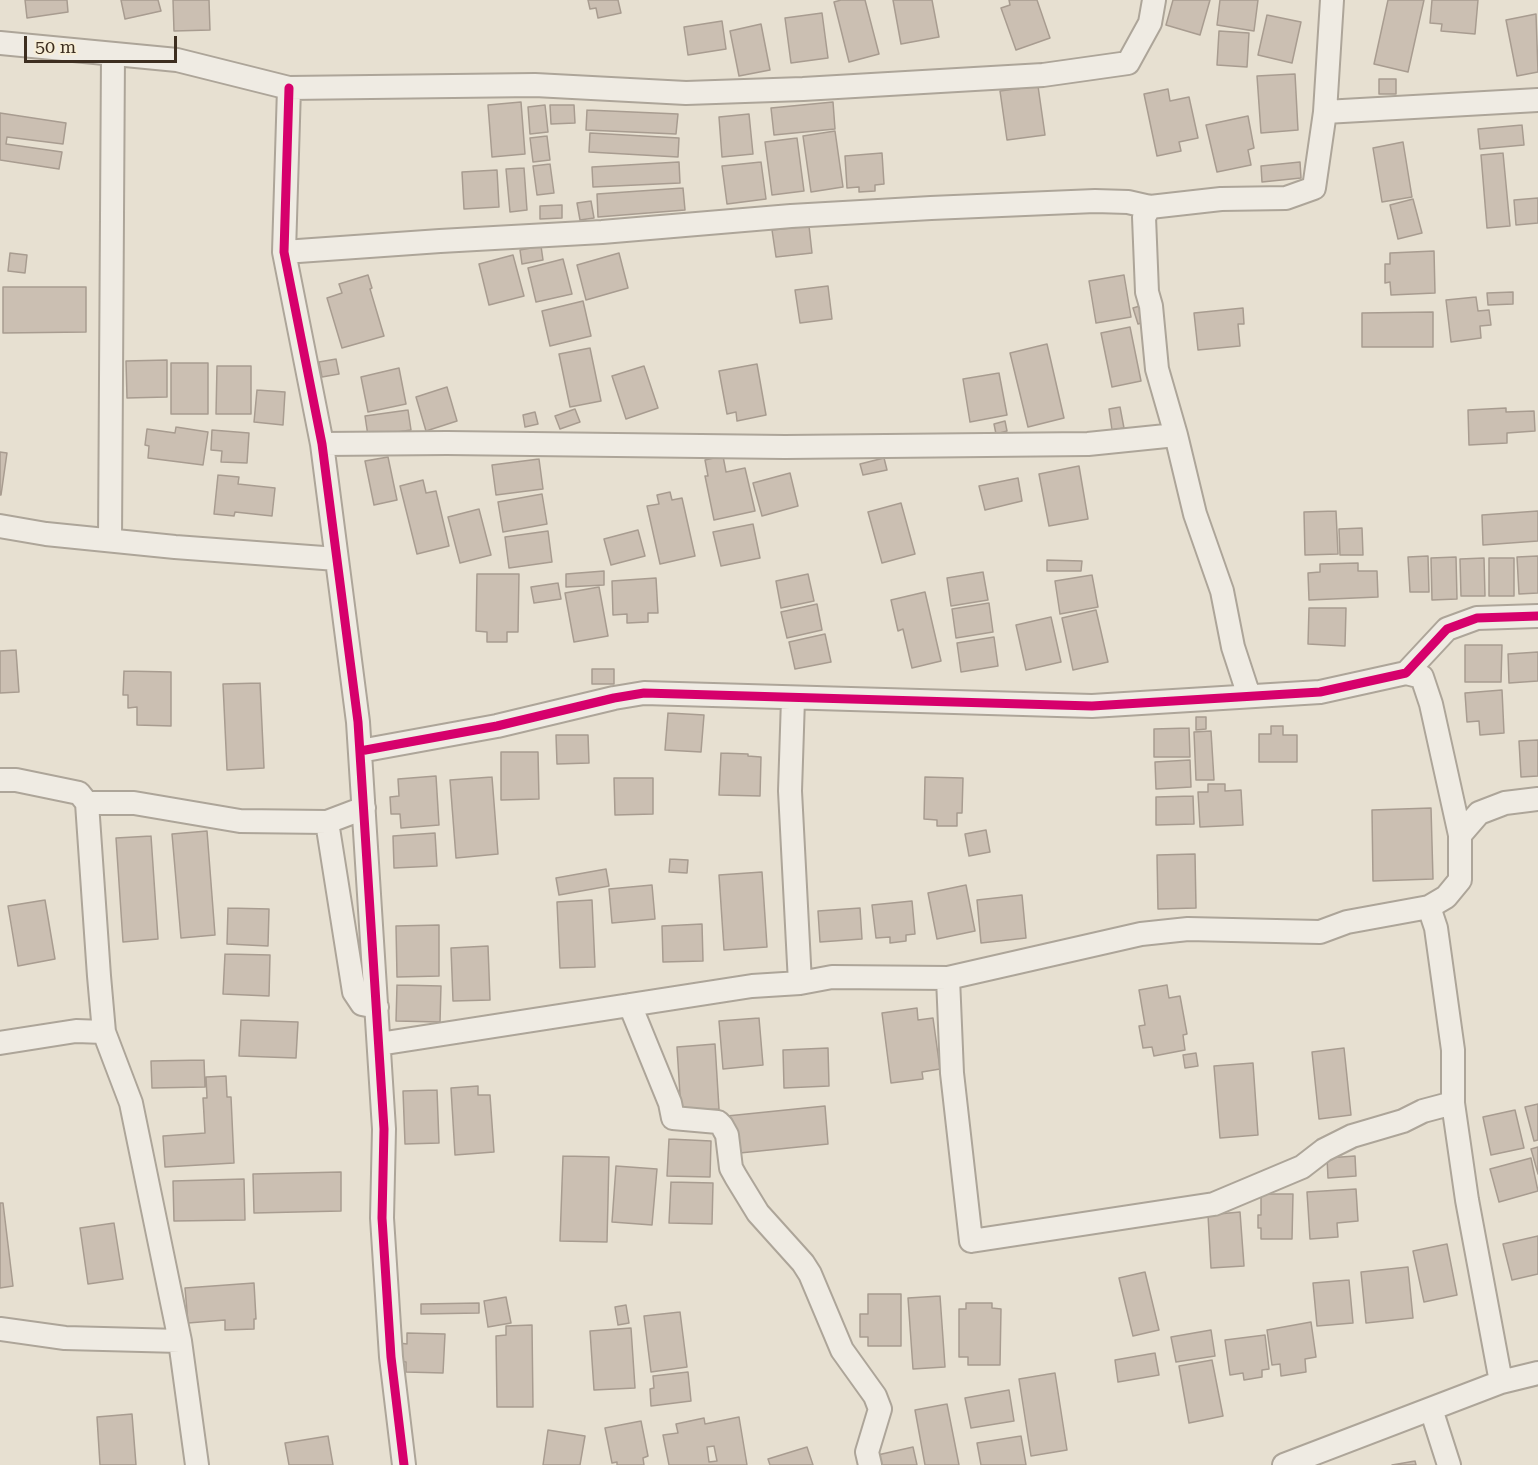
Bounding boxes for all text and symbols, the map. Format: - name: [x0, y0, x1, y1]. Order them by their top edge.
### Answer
- scale bar: [27, 24, 180, 62]
- text: 50 m: [35, 36, 76, 57]

